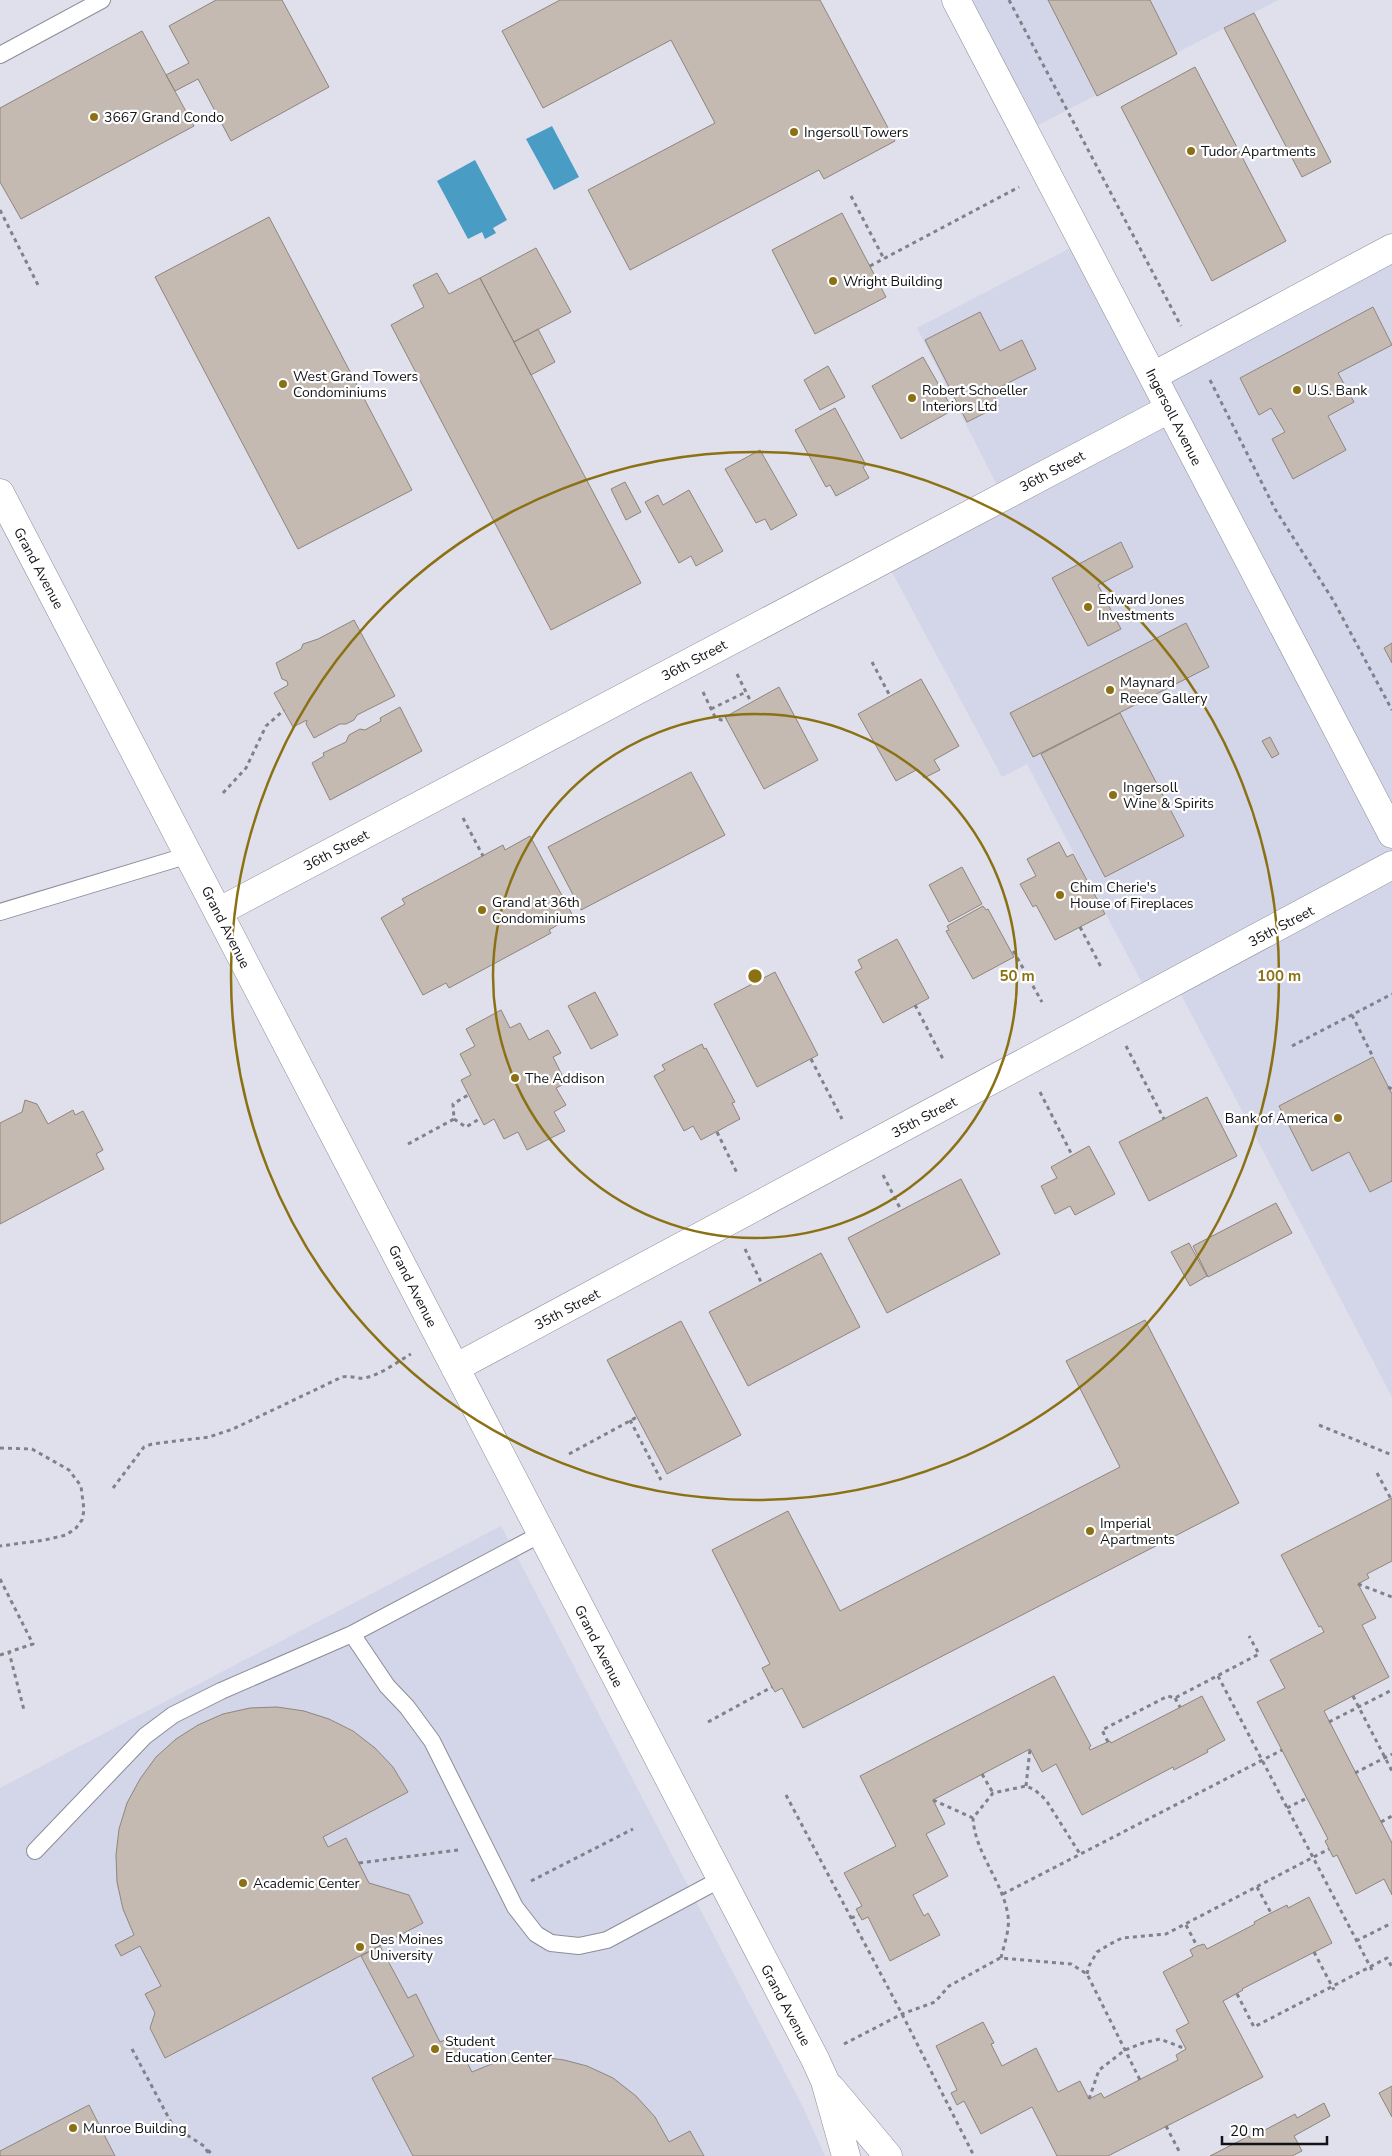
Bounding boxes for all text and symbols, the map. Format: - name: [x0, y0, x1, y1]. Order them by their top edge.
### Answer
- place label: 3667 Grand Condo: [104, 108, 224, 127]
- marker: 3667 Grand Condo: [88, 111, 100, 123]
- place label: Ingersoll Towers: [804, 123, 909, 142]
- marker: Ingersoll Towers: [788, 126, 800, 138]
- place label: Tudor Apartments: [1201, 142, 1316, 161]
- marker: Tudor Apartments: [1185, 145, 1197, 157]
- place label: Wright Building: [843, 272, 943, 291]
- marker: Wright Building: [827, 275, 839, 287]
- street label: Ingersoll Avenue: [1141, 366, 1206, 469]
- place label: West Grand Towers Condominiums: [293, 367, 419, 402]
- marker: West Grand Towers Condominiums: [277, 378, 289, 390]
- place label: Robert Schoeller Interiors Ltd: [922, 381, 1027, 416]
- place label: U.S. Bank: [1307, 381, 1368, 400]
- marker: U.S. Bank: [1291, 384, 1303, 396]
- marker: Robert Schoeller Interiors Ltd: [906, 392, 918, 404]
- street label: 36th Street: [1016, 446, 1088, 497]
- street label: Grand Avenue: [9, 524, 68, 612]
- place label: Edward Jones Investments: [1098, 590, 1185, 625]
- marker: Edward Jones Investments: [1082, 601, 1094, 613]
- street label: 36th Street: [658, 635, 730, 686]
- place label: Maynard Reece Gallery: [1120, 673, 1208, 708]
- marker: Maynard Reece Gallery: [1104, 684, 1116, 696]
- place label: Ingersoll Wine & Spirits: [1123, 778, 1214, 813]
- marker: Ingersoll Wine & Spirits: [1107, 789, 1119, 801]
- street label: 36th Street: [300, 825, 372, 876]
- place label: Chim Cherie's House of Fireplaces: [1070, 878, 1194, 913]
- street label: Grand Avenue: [197, 883, 254, 972]
- marker: Chim Cherie's House of Fireplaces: [1054, 889, 1066, 901]
- place label: Grand at 36th Condominiums: [492, 893, 586, 928]
- street label: 35th Street: [1245, 901, 1317, 952]
- marker: Grand at 36th Condominiums: [476, 904, 488, 916]
- text: 50 m: [999, 966, 1035, 986]
- text: 100 m: [1257, 966, 1301, 986]
- centre of rings: [746, 967, 764, 985]
- place label: The Addison: [525, 1069, 605, 1088]
- marker: The Addison: [509, 1072, 521, 1084]
- street label: 35th Street: [888, 1092, 960, 1143]
- place label: Bank of America: [1225, 1109, 1328, 1128]
- marker: Bank of America: [1332, 1112, 1344, 1124]
- street label: Grand Avenue: [384, 1242, 441, 1331]
- street label: 35th Street: [531, 1284, 603, 1335]
- place label: Imperial Apartments: [1100, 1514, 1175, 1549]
- marker: Imperial Apartments: [1084, 1525, 1096, 1537]
- street label: Grand Avenue: [570, 1602, 627, 1691]
- place label: Academic Center: [253, 1874, 360, 1893]
- marker: Academic Center: [237, 1877, 249, 1889]
- place label: Des Moines University: [370, 1930, 444, 1965]
- marker: Des Moines University: [354, 1941, 366, 1953]
- street label: Grand Avenue: [756, 1961, 815, 2049]
- place label: Student Education Center: [445, 2032, 552, 2067]
- marker: Student Education Center: [429, 2043, 441, 2055]
- scale bar: [1222, 2114, 1327, 2146]
- place label: Munroe Building: [83, 2119, 187, 2138]
- text: 20 m: [1230, 2121, 1265, 2141]
- marker: Munroe Building: [67, 2122, 79, 2134]

